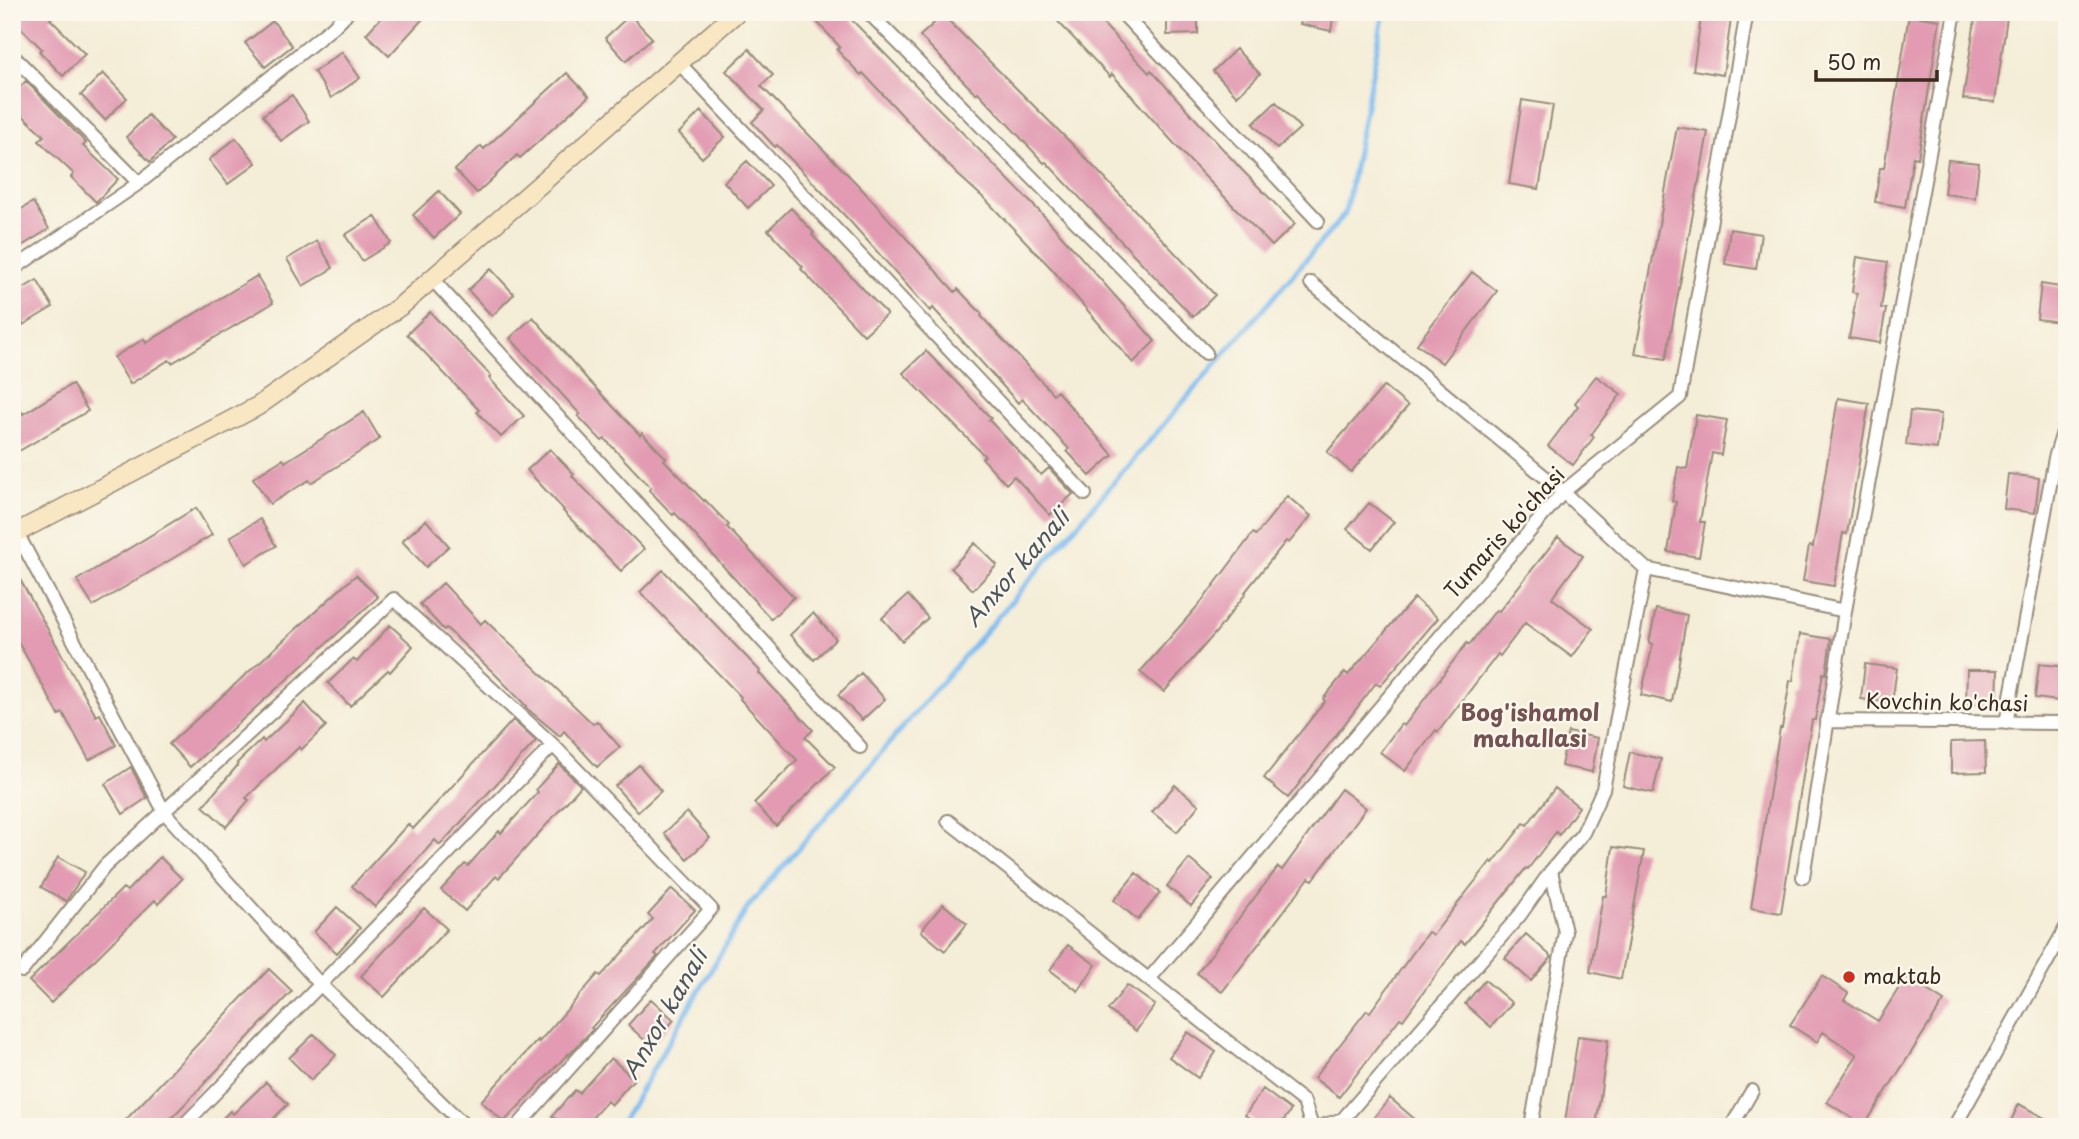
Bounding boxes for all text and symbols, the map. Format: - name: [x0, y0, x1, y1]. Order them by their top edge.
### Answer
- scale bar: [1816, 38, 1937, 82]
- text: 50 m: [1827, 45, 1881, 77]
- street label: Tumaris ko'chasi: [1436, 459, 1571, 605]
- water label: Anxor kanali: [955, 498, 1079, 633]
- street label: Kovchin ko'chasi: [1865, 684, 2029, 718]
- district label: Bog'ishamol mahallasi: [1461, 694, 1600, 755]
- water label: Anxor kanali: [612, 939, 717, 1085]
- place label: maktab: [1863, 959, 1941, 991]
- marker: maktab: [1841, 969, 1857, 985]

